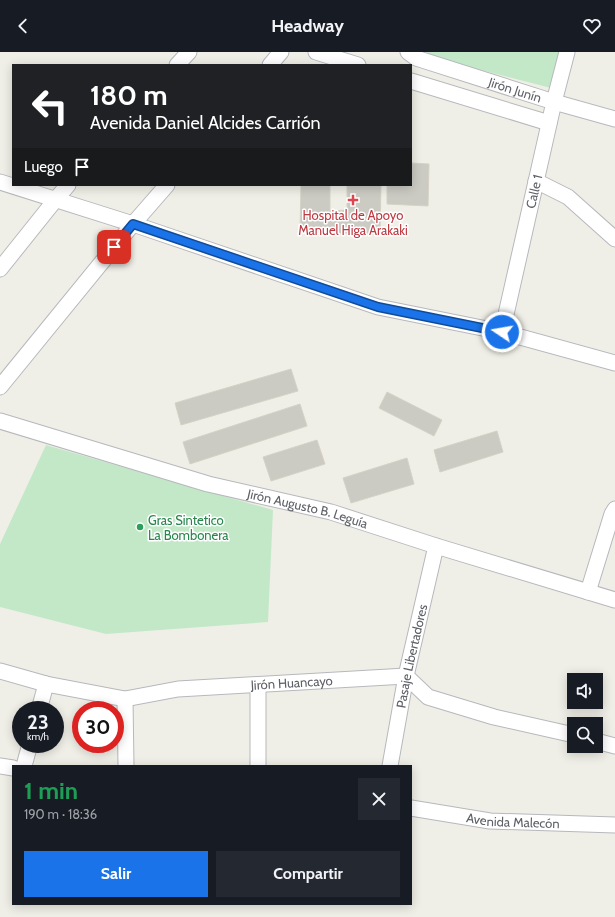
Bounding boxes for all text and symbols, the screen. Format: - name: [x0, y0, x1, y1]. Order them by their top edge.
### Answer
- icon: back: [12, 15, 34, 37]
- text: Headway: [271, 15, 344, 37]
- icon: heart: [581, 15, 603, 37]
- street label: Jirón Junín: [486, 73, 544, 106]
- text: 180 m: [90, 78, 168, 112]
- icon: left: [24, 80, 76, 132]
- text: Avenida Daniel Alcides Carrión: [90, 112, 321, 134]
- icon: arrive: [71, 156, 93, 178]
- text: Luego: [24, 158, 63, 176]
- street label: Calle 1: [522, 173, 545, 210]
- marker: Hospital de Apoyo Manuel Higa Arakaki: [347, 194, 359, 206]
- place label: Hospital de Apoyo Manuel Higa Arakaki: [298, 207, 408, 238]
- pin: [97, 230, 131, 264]
- icon: arrive: [103, 236, 125, 258]
- position arrow: [481, 311, 523, 353]
- street label: Jirón Augusto B. Leguía: [245, 485, 371, 532]
- place label: Gras Sintetico La Bombonera: [148, 512, 229, 543]
- marker: Gras Sintetico La Bombonera: [135, 522, 145, 532]
- street label: Pasaje Libertadores: [392, 602, 430, 709]
- street label: Jirón Huancayo: [249, 672, 333, 693]
- map controls: [567, 673, 603, 753]
- button: sound: [567, 673, 603, 709]
- speed limit sign: 30: [72, 701, 124, 753]
- text: 23: [27, 710, 49, 734]
- button: search: [567, 717, 603, 753]
- text: km/h: [27, 730, 49, 743]
- text: 1 min: [24, 776, 78, 805]
- button: close: [358, 778, 400, 820]
- text: 190 m · 18:36: [24, 806, 97, 822]
- street label: Avenida Malecón: [465, 809, 560, 831]
- button: Salir: [24, 851, 208, 897]
- button: Compartir: [216, 851, 400, 897]

